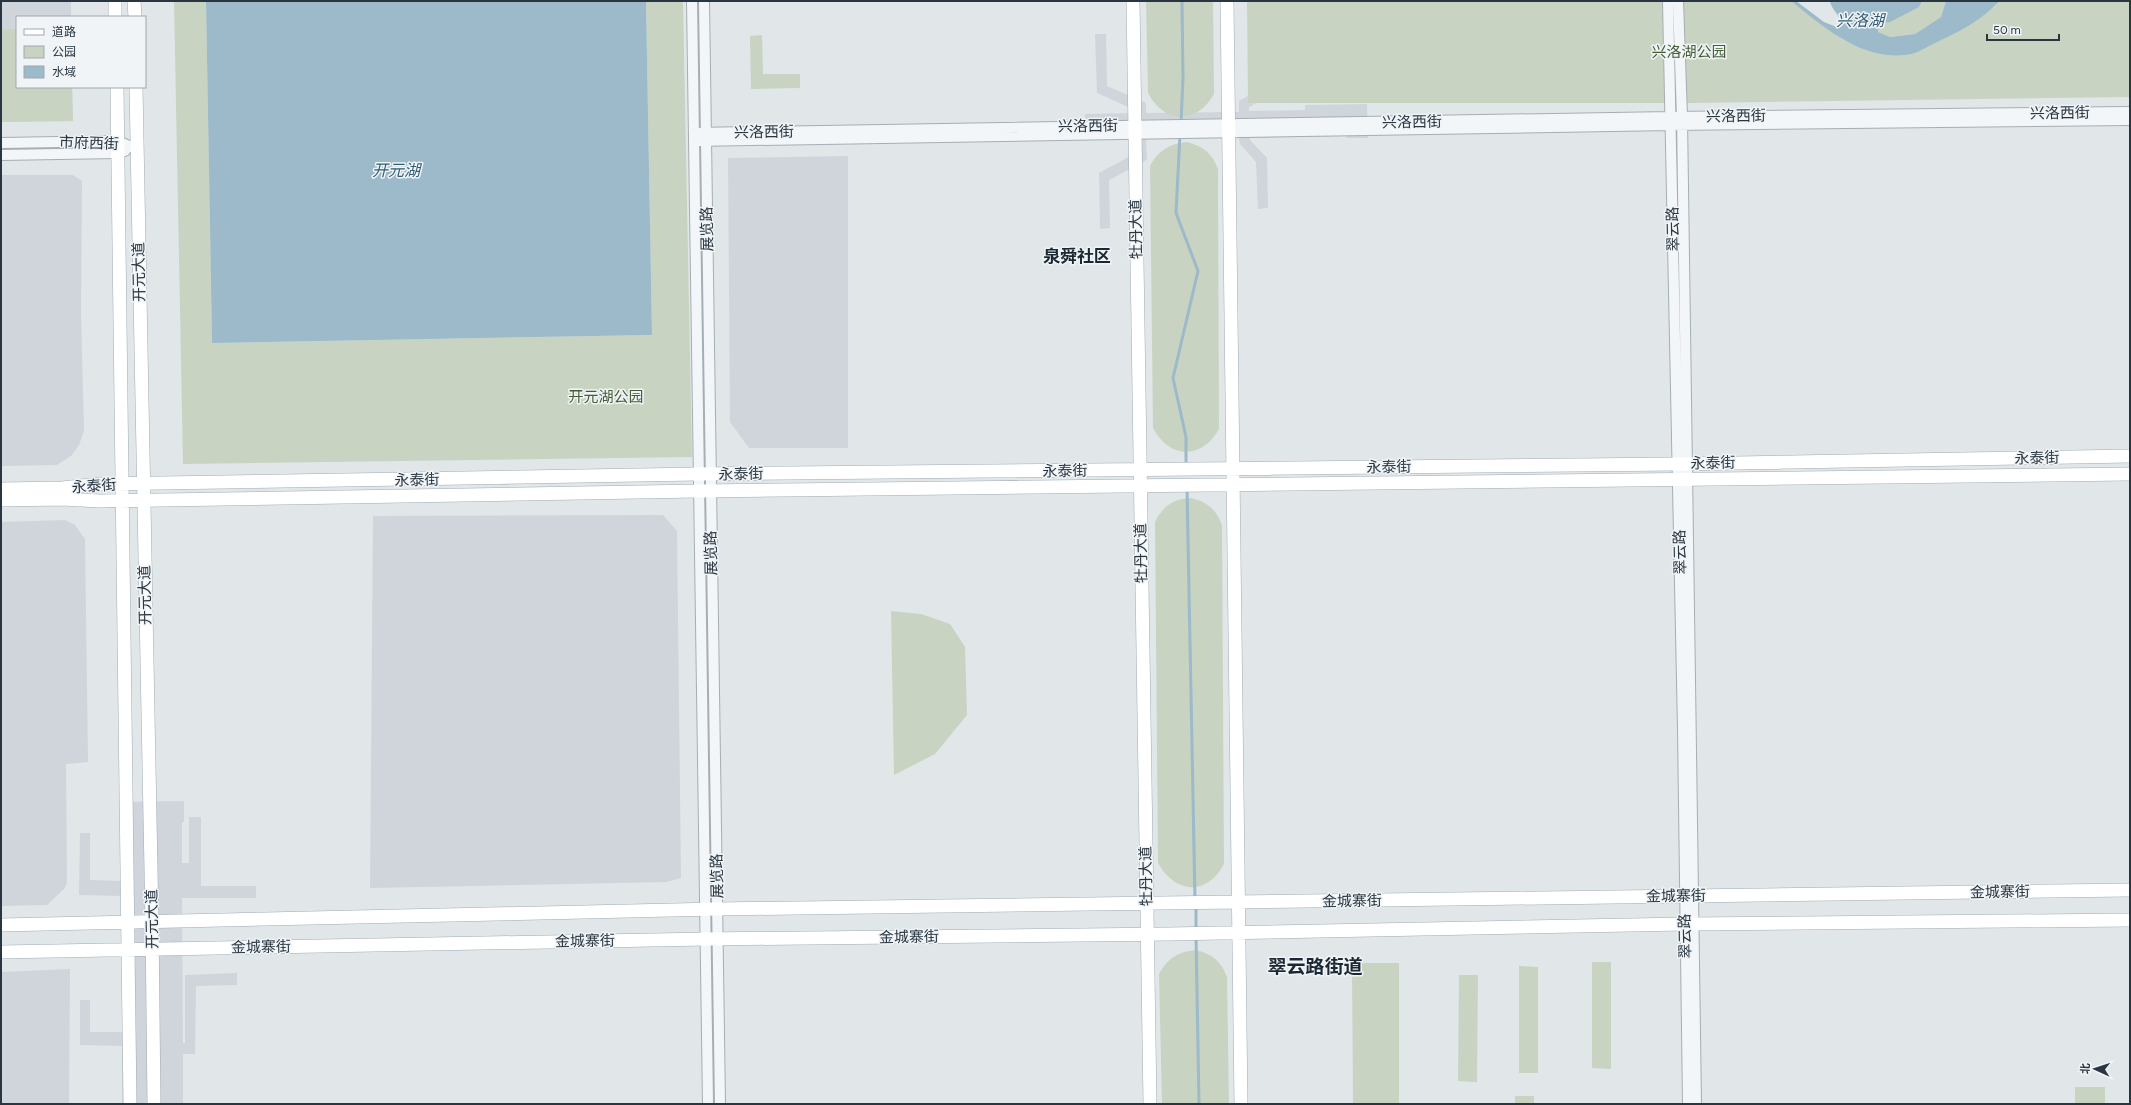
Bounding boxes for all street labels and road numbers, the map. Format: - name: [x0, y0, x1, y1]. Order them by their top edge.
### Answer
- street label: 兴洛西街: [2030, 103, 2090, 123]
- street label: 兴洛西街: [1706, 106, 1766, 126]
- street label: 兴洛西街: [1382, 112, 1442, 132]
- street label: 兴洛西街: [1058, 116, 1118, 136]
- street label: 兴洛西街: [734, 122, 794, 142]
- street label: 市府西街: [59, 133, 119, 153]
- street label: 牡丹大道: [1126, 199, 1146, 259]
- street label: 展览路: [698, 206, 716, 252]
- street label: 翠云路: [1664, 206, 1682, 252]
- street label: 开元大道: [129, 242, 149, 302]
- street label: 永泰街: [2014, 449, 2060, 467]
- street label: 永泰街: [1690, 454, 1736, 472]
- street label: 永泰街: [1366, 458, 1412, 476]
- street label: 永泰街: [1042, 462, 1088, 480]
- street label: 永泰街: [718, 465, 764, 483]
- street label: 永泰街: [394, 471, 440, 489]
- street label: 永泰街: [71, 475, 117, 497]
- street label: 牡丹大道: [1131, 523, 1151, 583]
- street label: 翠云路: [1671, 529, 1689, 575]
- street label: 展览路: [702, 530, 720, 576]
- street label: 开元大道: [135, 565, 155, 625]
- street label: 牡丹大道: [1136, 846, 1156, 906]
- street label: 展览路: [708, 853, 726, 899]
- street label: 金城寨街: [1970, 882, 2030, 902]
- street label: 金城寨街: [1646, 886, 1706, 906]
- street label: 开元大道: [142, 889, 162, 949]
- street label: 金城寨街: [1322, 891, 1382, 911]
- street label: 翠云路: [1676, 913, 1694, 959]
- street label: 金城寨街: [879, 927, 939, 947]
- street label: 金城寨街: [555, 931, 615, 951]
- street label: 金城寨街: [231, 937, 291, 957]

